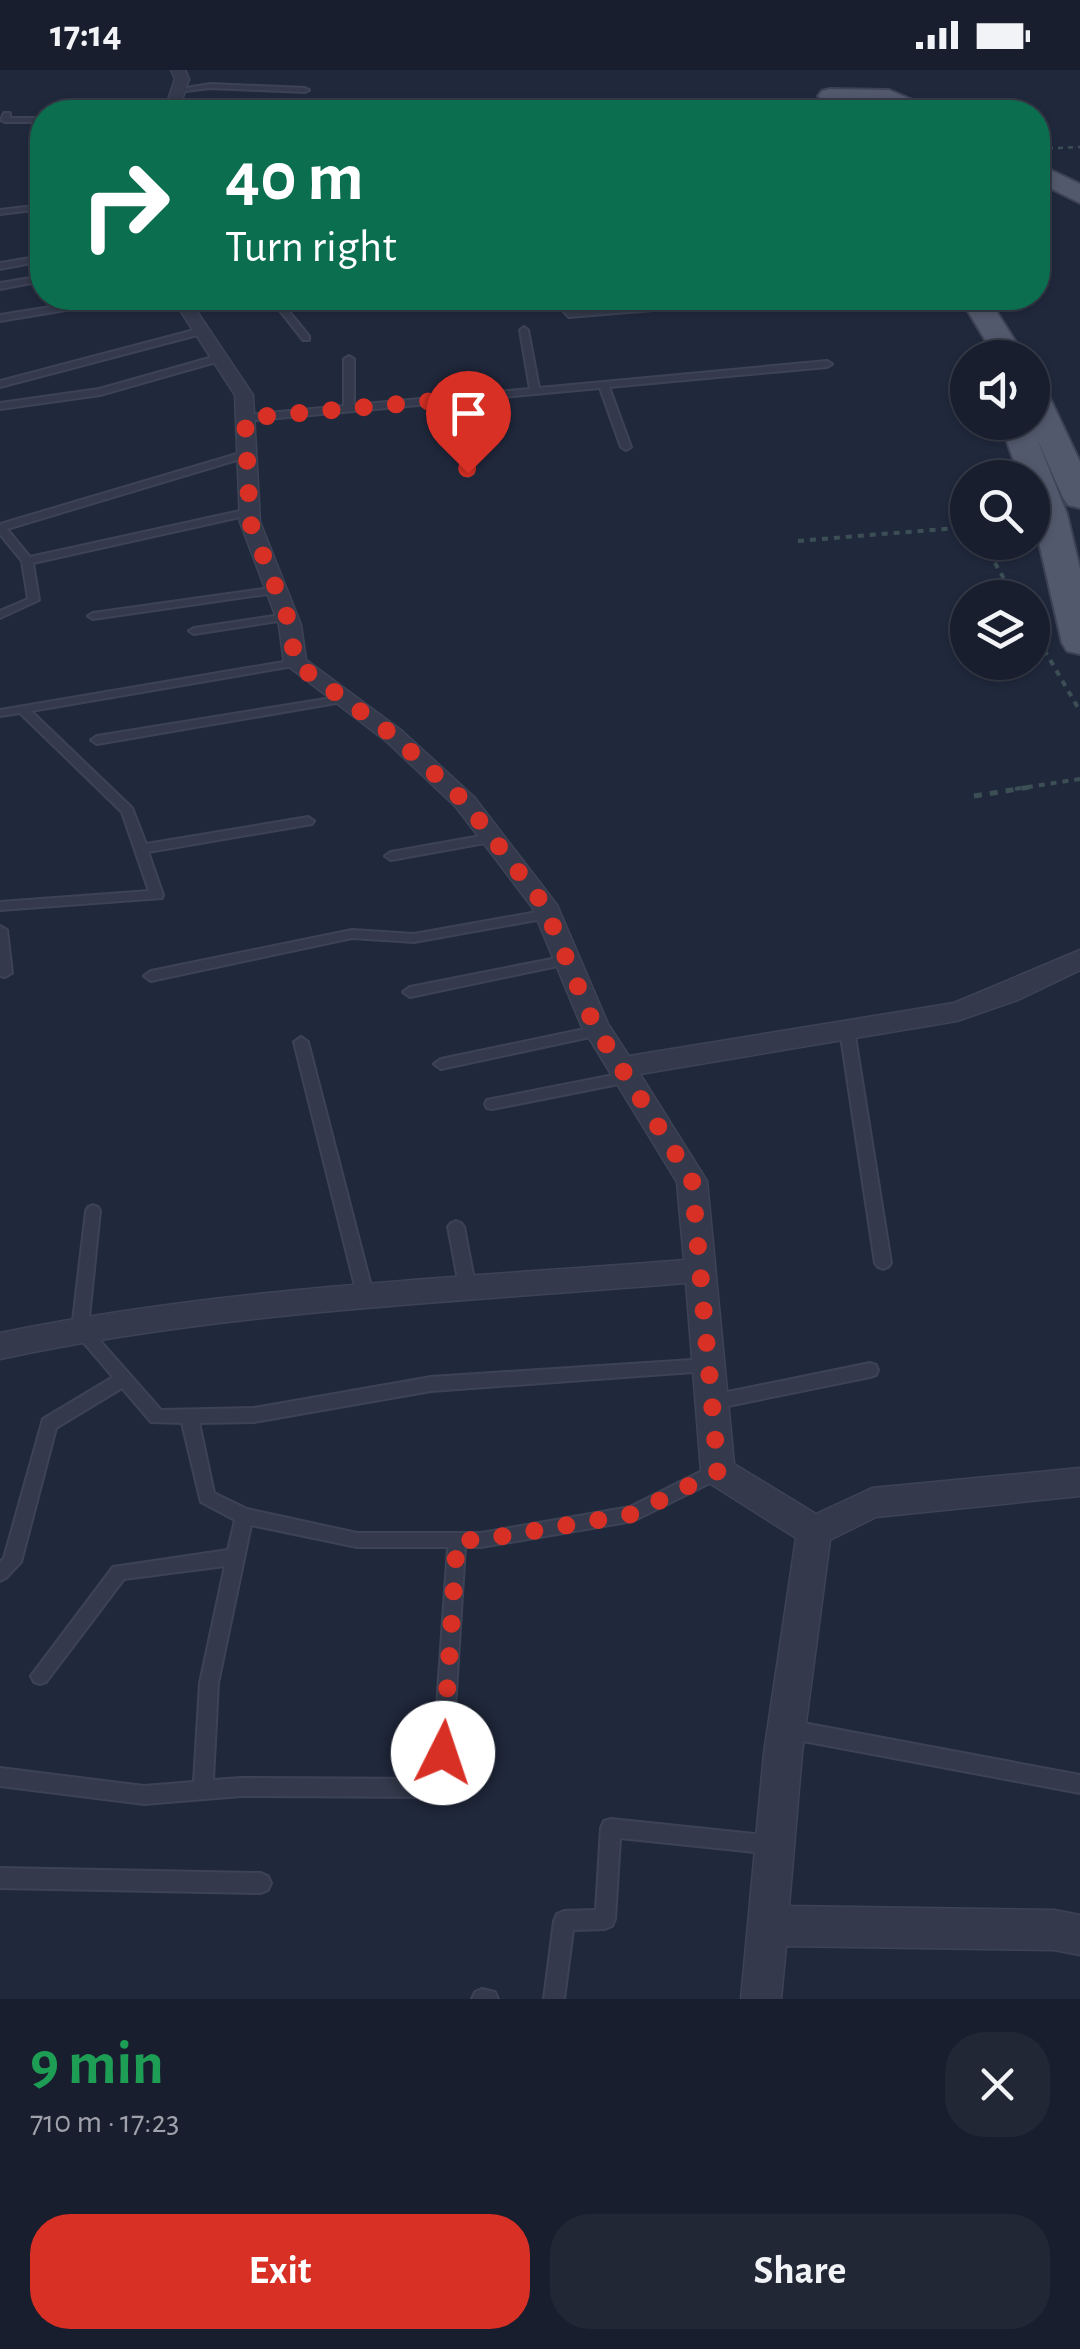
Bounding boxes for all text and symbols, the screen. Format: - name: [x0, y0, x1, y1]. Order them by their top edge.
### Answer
- text: 17:14: [50, 16, 122, 54]
- icon: right: [60, 140, 190, 270]
- text: 40 m: [225, 143, 364, 213]
- text: Turn right: [225, 225, 397, 270]
- map controls: [950, 340, 1050, 680]
- button: sound: [950, 340, 1050, 440]
- pin: [426, 371, 511, 474]
- icon: arrive: [441, 386, 496, 441]
- button: search: [950, 460, 1050, 560]
- button: layers: [950, 580, 1050, 680]
- position arrow: [391, 1701, 495, 1805]
- button: close: [945, 2032, 1050, 2137]
- text: 9 min: [30, 2035, 164, 2095]
- text: 710 m · 17:23: [30, 2106, 179, 2138]
- button: Exit: [30, 2214, 530, 2329]
- button: Share: [550, 2214, 1050, 2329]

